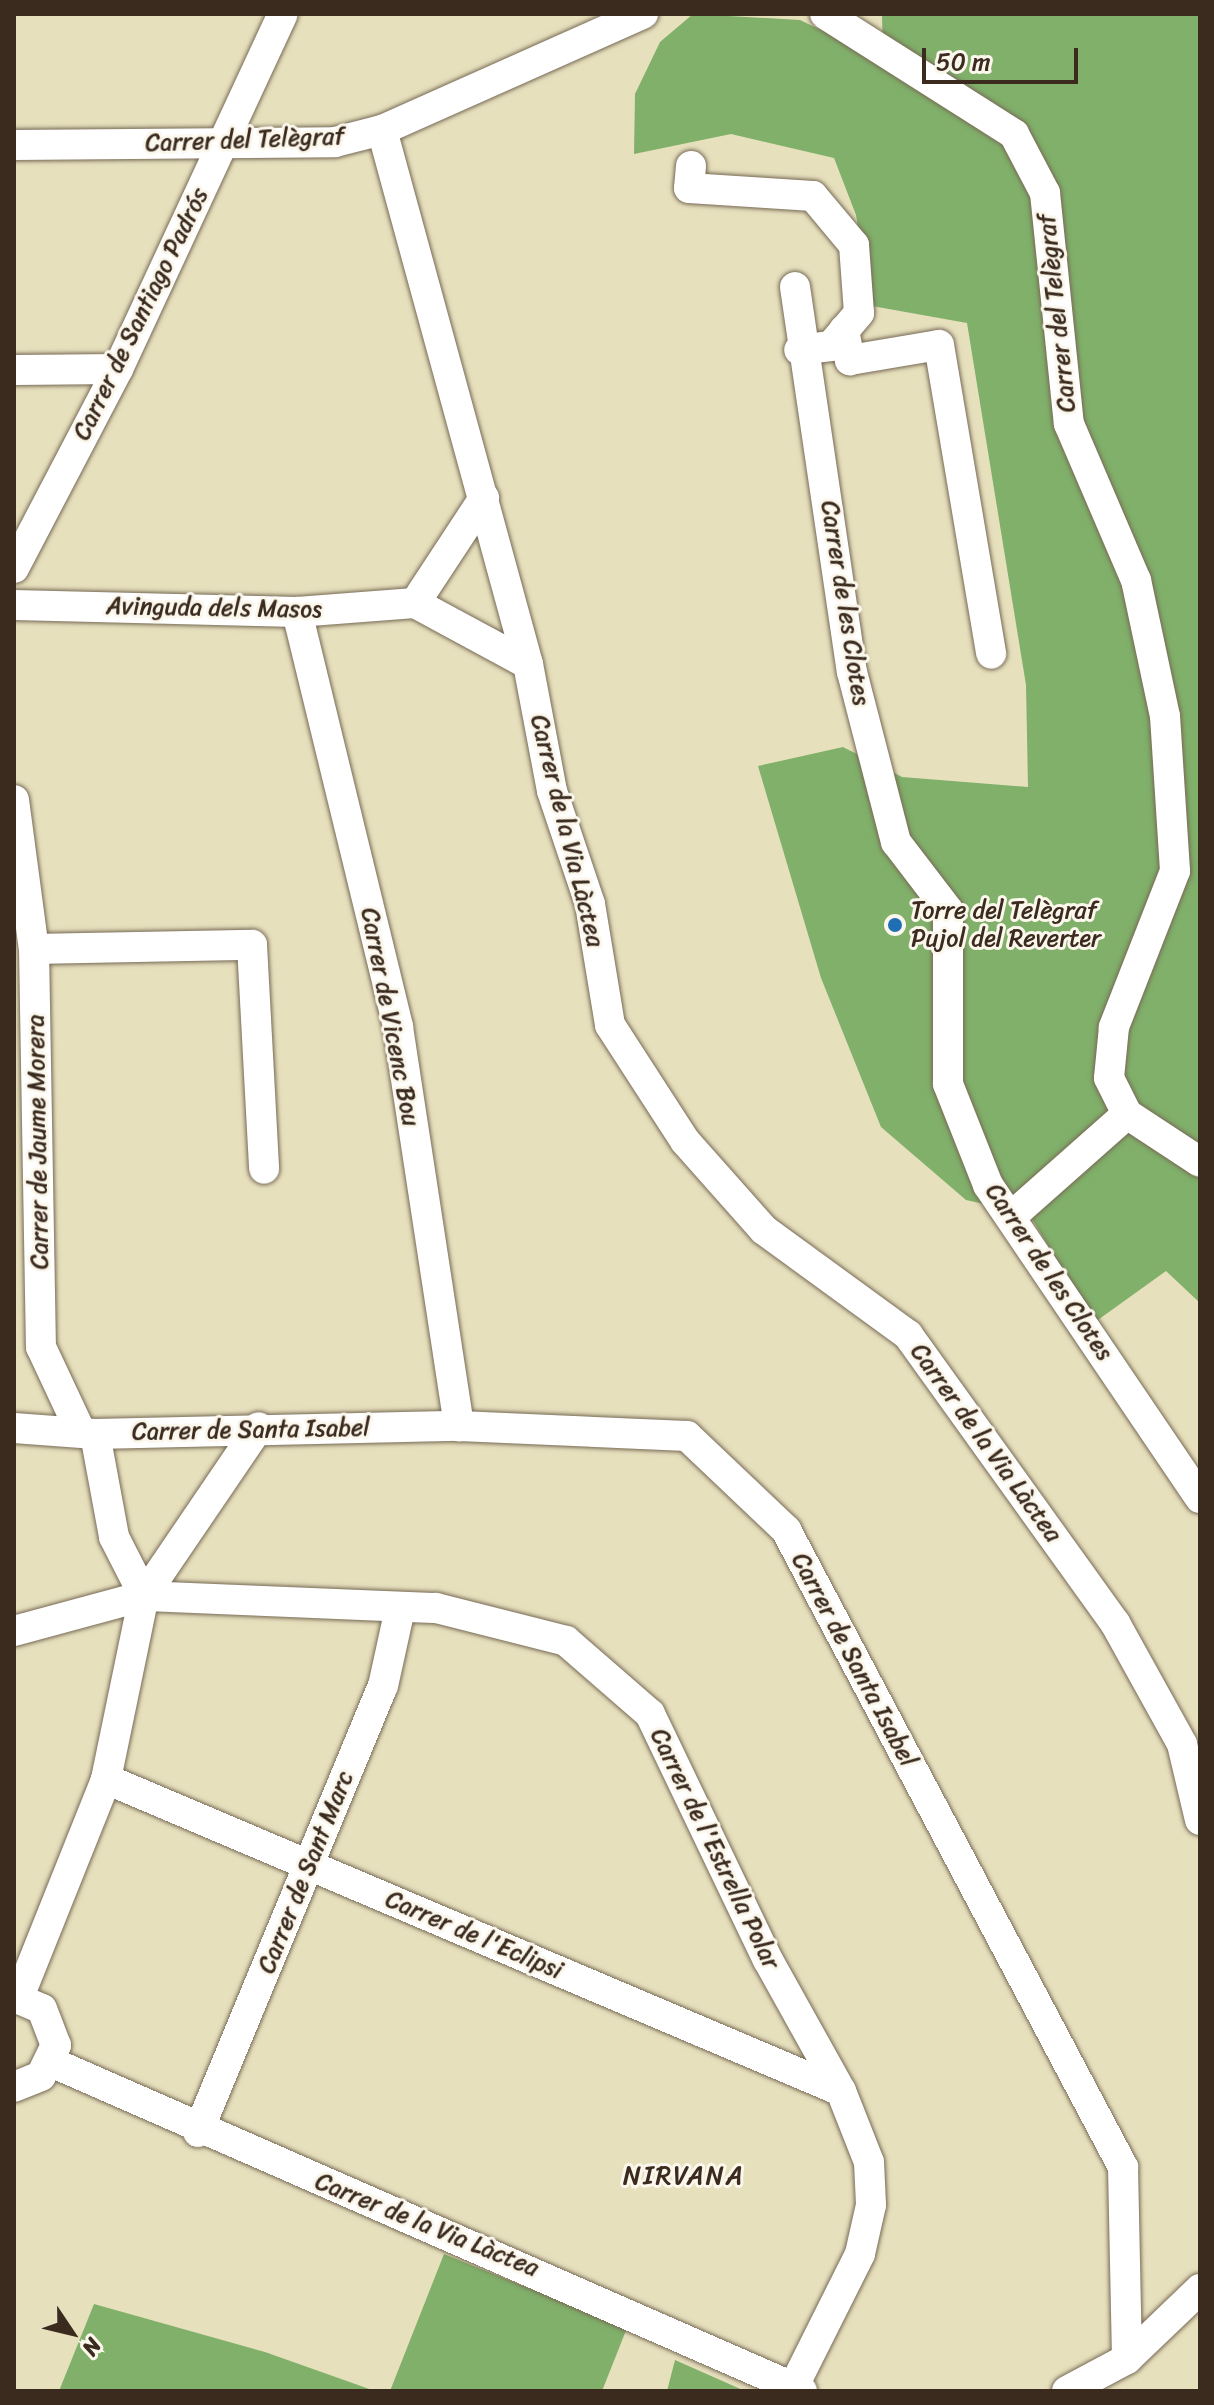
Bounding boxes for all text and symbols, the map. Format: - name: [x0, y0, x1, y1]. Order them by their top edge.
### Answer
- scale bar: [926, 32, 1082, 82]
- text: 50 m: [936, 41, 991, 83]
- street label: Carrer del Telègraf: [144, 122, 346, 158]
- street label: Carrer de Santiago Padrós: [67, 183, 215, 445]
- street label: Carrer del Telègraf: [1032, 212, 1082, 414]
- street label: Carrer de les Clotes: [814, 497, 876, 709]
- street label: Avinguda dels Masos: [106, 592, 322, 624]
- street label: Carrer de la Via Làctea: [524, 711, 610, 951]
- place label: Torre del Telègraf Pujol del Reverter: [911, 897, 1101, 953]
- street label: Carrer de Vicenc Bou: [355, 905, 425, 1129]
- marker: Torre del Telègraf Pujol del Reverter: [886, 916, 904, 934]
- street label: Carrer de Jaume Morera: [21, 1014, 55, 1270]
- street label: Carrer de les Clotes: [978, 1177, 1120, 1367]
- street label: Carrer de la Via Làctea: [904, 1337, 1068, 1549]
- street label: Carrer de Santa Isabel: [131, 1414, 371, 1446]
- street label: Carrer de Santa Isabel: [785, 1547, 923, 1773]
- street label: Carrer de l'Estrella Polar: [644, 1723, 786, 1975]
- street label: Carrer de Sant Marc: [252, 1766, 360, 1978]
- street label: Carrer de l'Eclipsi: [380, 1884, 568, 1986]
- district label: NIRVANA: [621, 2160, 747, 2192]
- street label: Carrer de la Via Làctea: [310, 2167, 544, 2283]
- north arrow: [32, 2293, 112, 2373]
- text: N: [72, 2330, 112, 2364]

